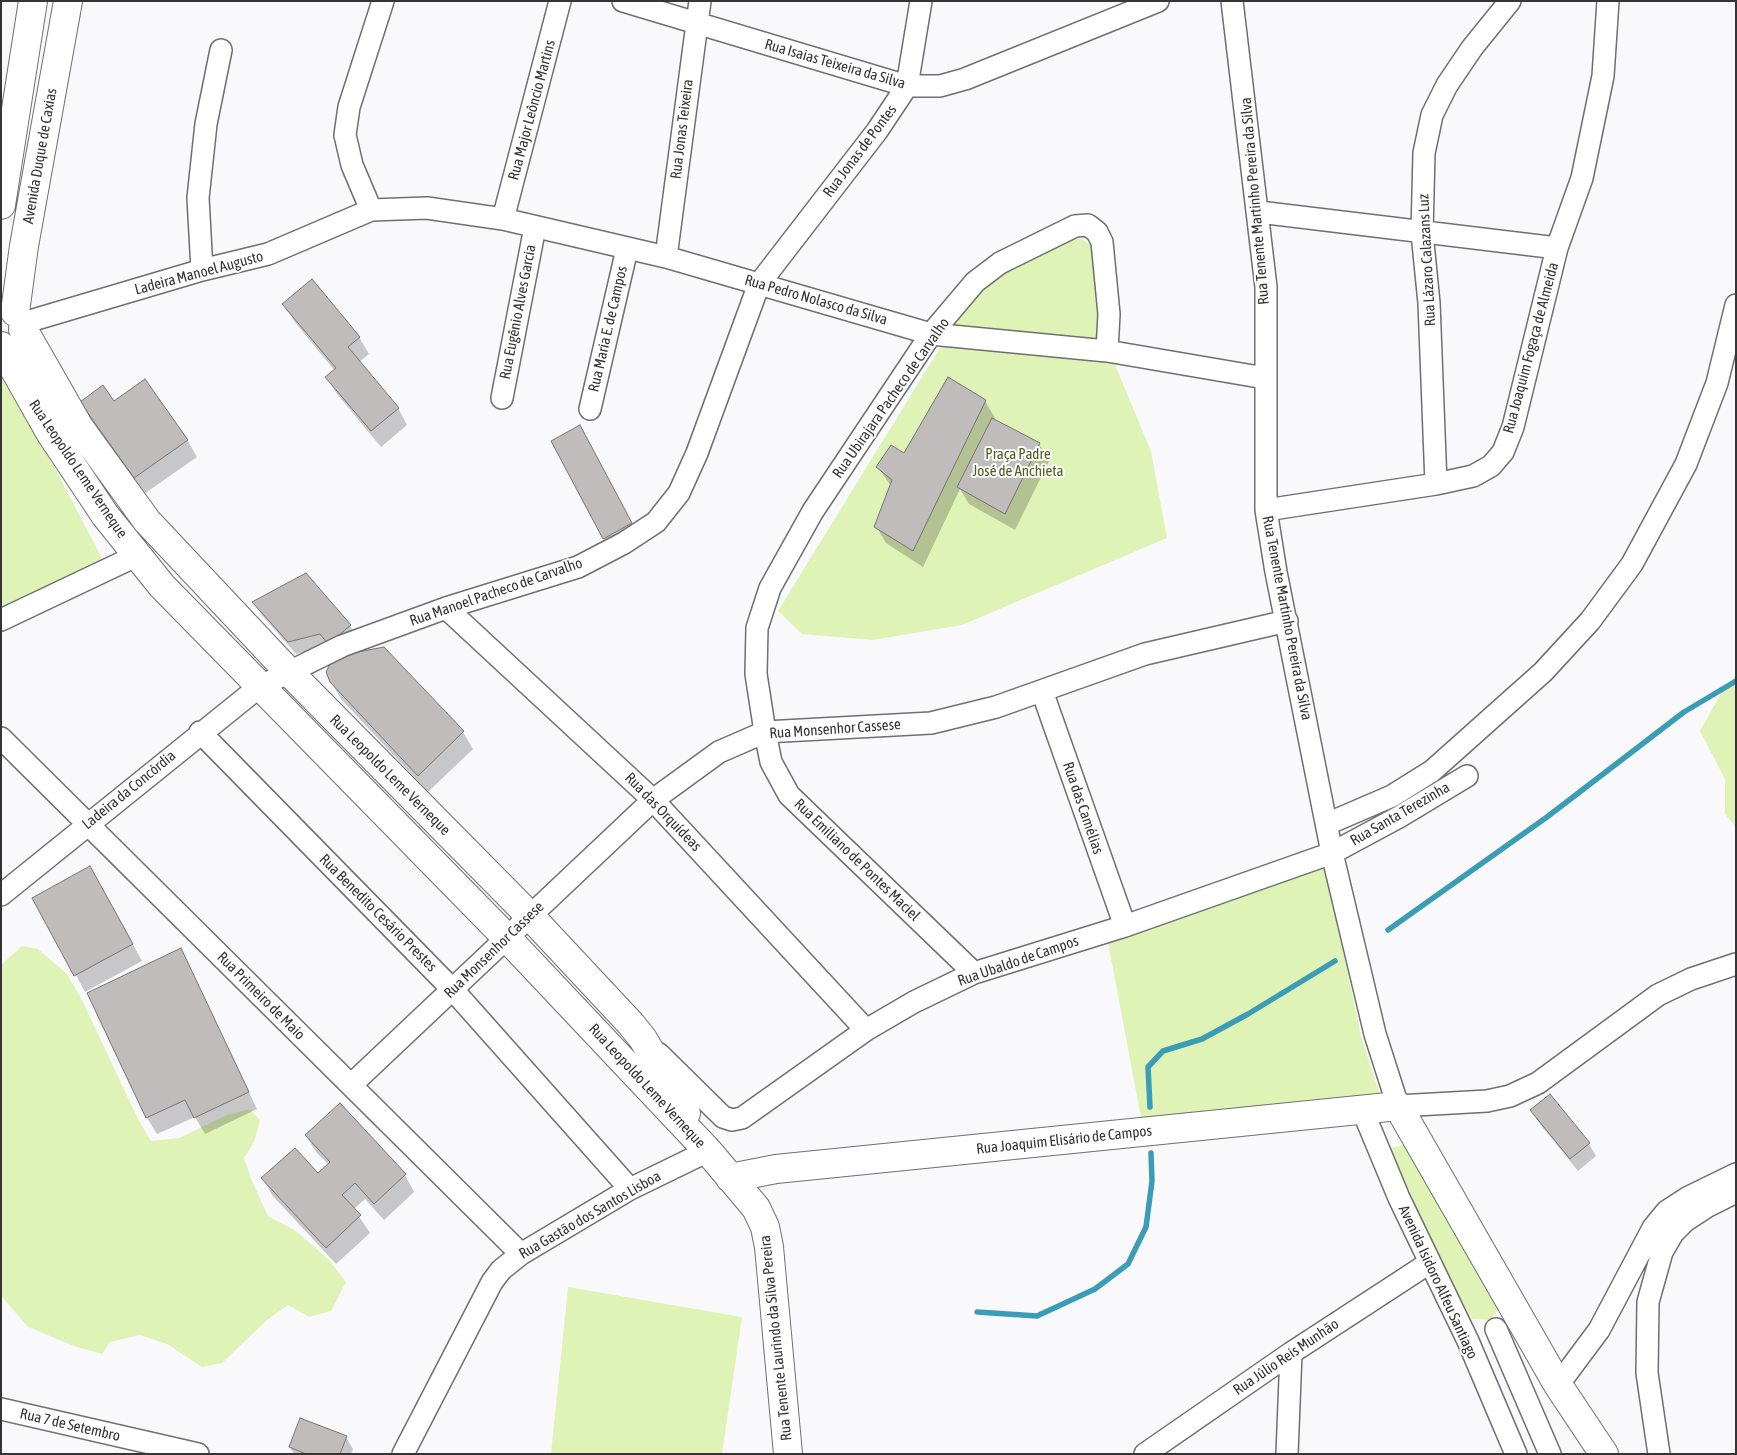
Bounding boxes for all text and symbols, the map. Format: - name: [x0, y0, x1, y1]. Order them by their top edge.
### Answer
- street label: Rua Isaias Teixeira da Silva: [763, 35, 907, 93]
- street label: Rua Major Leôncio Martins: [505, 38, 559, 182]
- street label: Rua Jonas Teixeira: [667, 78, 697, 180]
- street label: Avenida Duque de Caxias: [19, 87, 61, 225]
- street label: Rua Tenente Martinho Pereira da Silva: [1237, 97, 1273, 305]
- street label: Rua Jonas de Pontes: [819, 101, 901, 201]
- street label: Rua Lázaro Calazans Luz: [1415, 193, 1439, 327]
- street label: Rua Eugênio Alves Garcia: [496, 243, 540, 381]
- street label: Ladeira Manoel Augusto: [133, 247, 265, 299]
- street label: Rua Joaquim Fogaça de Almeida: [1500, 261, 1562, 435]
- street label: Rua Maria E. de Campos: [585, 264, 631, 394]
- street label: Rua Pedro Nolasco da Silva: [742, 271, 890, 329]
- street label: Rua Ubirajara Pacheco de Carvalho: [829, 314, 953, 482]
- street label: Rua Leopoldo Leme Verneque: [25, 396, 131, 542]
- park label: Praça Padre José de Anchieta: [973, 445, 1063, 480]
- street label: Rua Tenente Martinho Pereira da Silva: [1258, 514, 1316, 722]
- street label: Rua Manoel Pacheco de Carvalho: [407, 554, 585, 630]
- street label: Rua Leopoldo Leme Verneque: [326, 711, 454, 839]
- street label: Rua Monsenhor Cassese: [769, 715, 901, 743]
- street label: Ladeira da Concórdia: [79, 747, 179, 833]
- street label: Rua das Camélias: [1059, 760, 1107, 856]
- street label: Rua das Orquídeas: [621, 769, 705, 855]
- street label: Rua Santa Terezinha: [1347, 778, 1453, 850]
- street label: Rua Emiliano de Pontes Maciel: [790, 795, 924, 925]
- street label: Rua Benedito Cesário Prestes: [316, 851, 440, 975]
- street label: Rua Monsenhor Cassese: [440, 898, 548, 1002]
- street label: Rua Ubaldo de Campos: [955, 932, 1081, 990]
- street label: Rua Primeiro de Maio: [213, 948, 309, 1044]
- street label: Rua Leopoldo Leme Verneque: [585, 1020, 709, 1152]
- street label: Rua Joaquim Elisário de Campos: [975, 1122, 1153, 1158]
- street label: Rua Gastão dos Santos Lisboa: [516, 1167, 664, 1263]
- street label: Avenida Isidoro Alfeu Santiago: [1394, 1202, 1482, 1362]
- street label: Rua Tenente Laurindo da Silva Pereira: [756, 1234, 796, 1442]
- street label: Rua Júlio Reis Munhão: [1230, 1315, 1342, 1399]
- street label: Rua 7 de Setembro: [18, 1405, 122, 1445]

